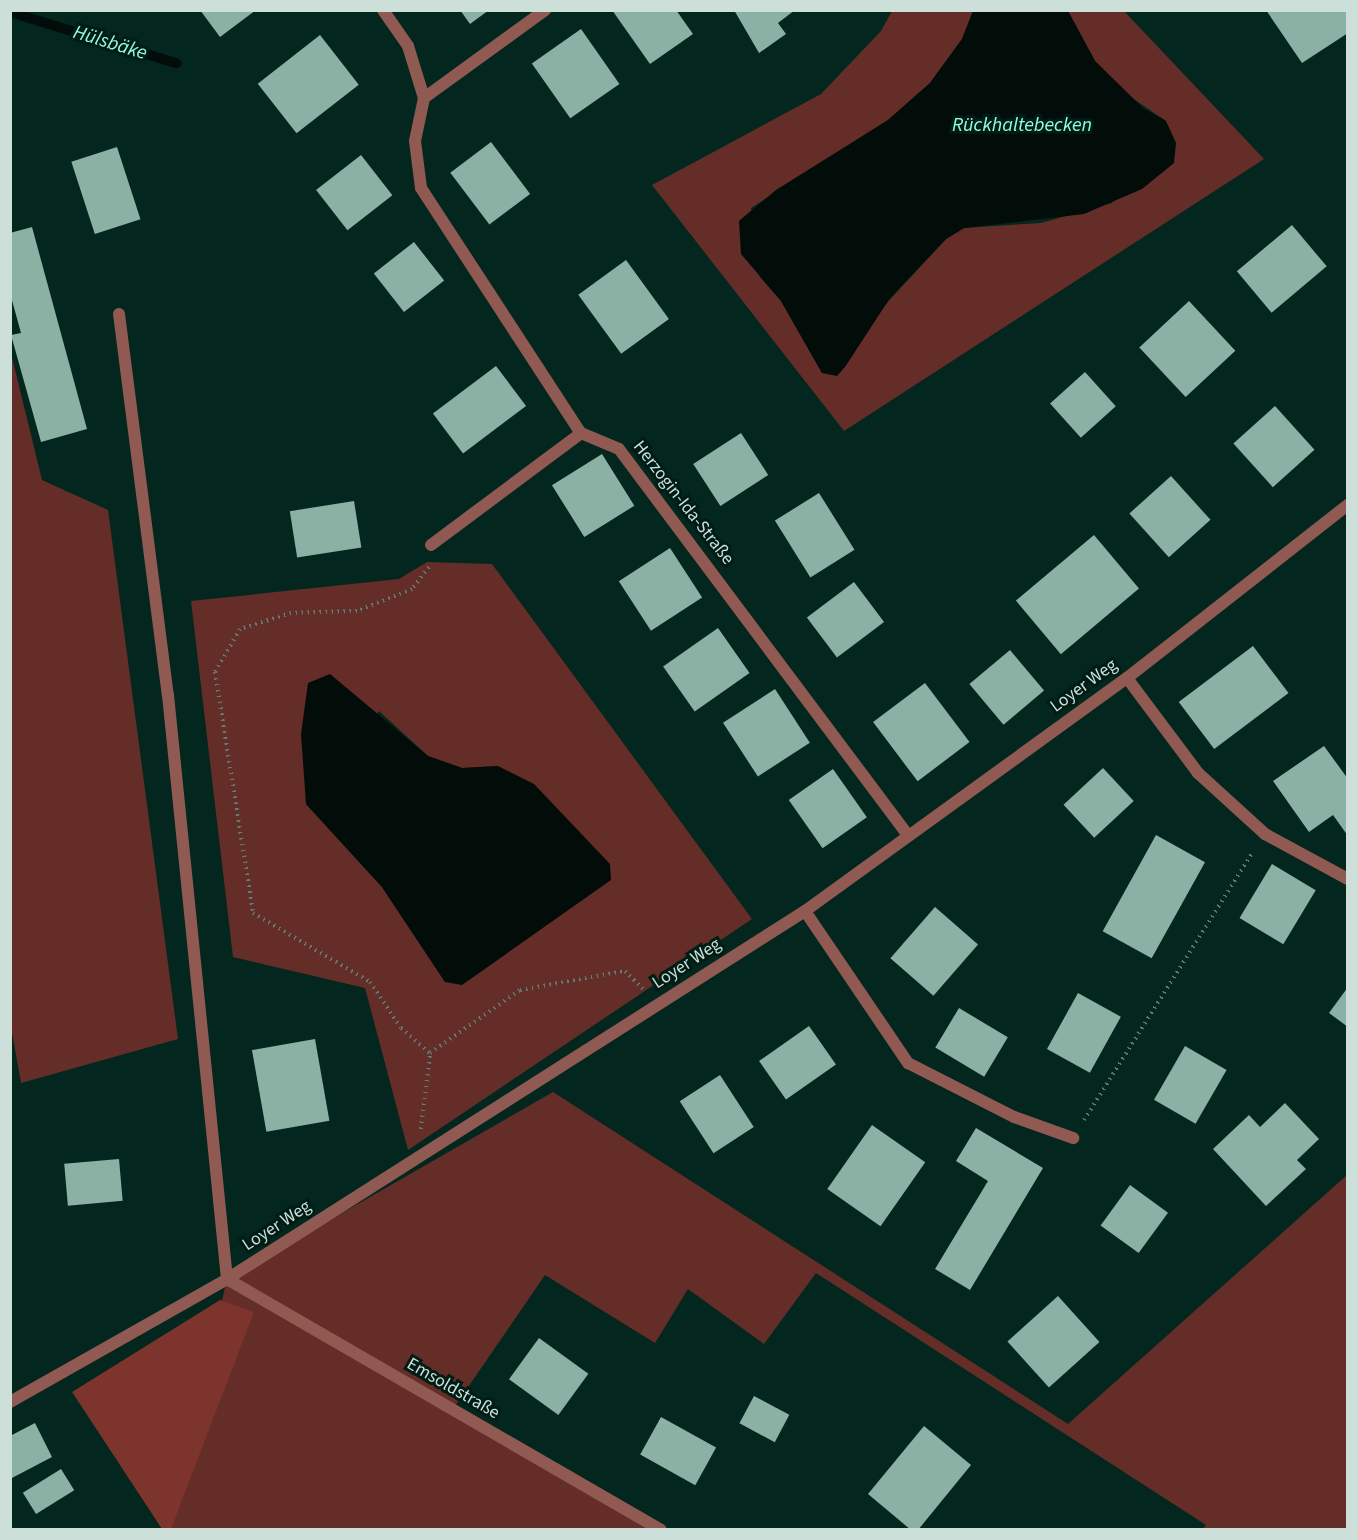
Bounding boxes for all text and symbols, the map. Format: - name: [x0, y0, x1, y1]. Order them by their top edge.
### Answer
- water label: Hülsbäke: [70, 20, 150, 66]
- water label: Rückhaltebecken: [952, 113, 1092, 137]
- street label: Herzogin-Ida-Straße: [628, 437, 738, 569]
- street label: Loyer Weg: [1046, 655, 1122, 717]
- street label: Loyer Weg: [649, 934, 725, 994]
- street label: Loyer Weg: [239, 1196, 315, 1256]
- street label: Emsoldstraße: [403, 1354, 503, 1424]

